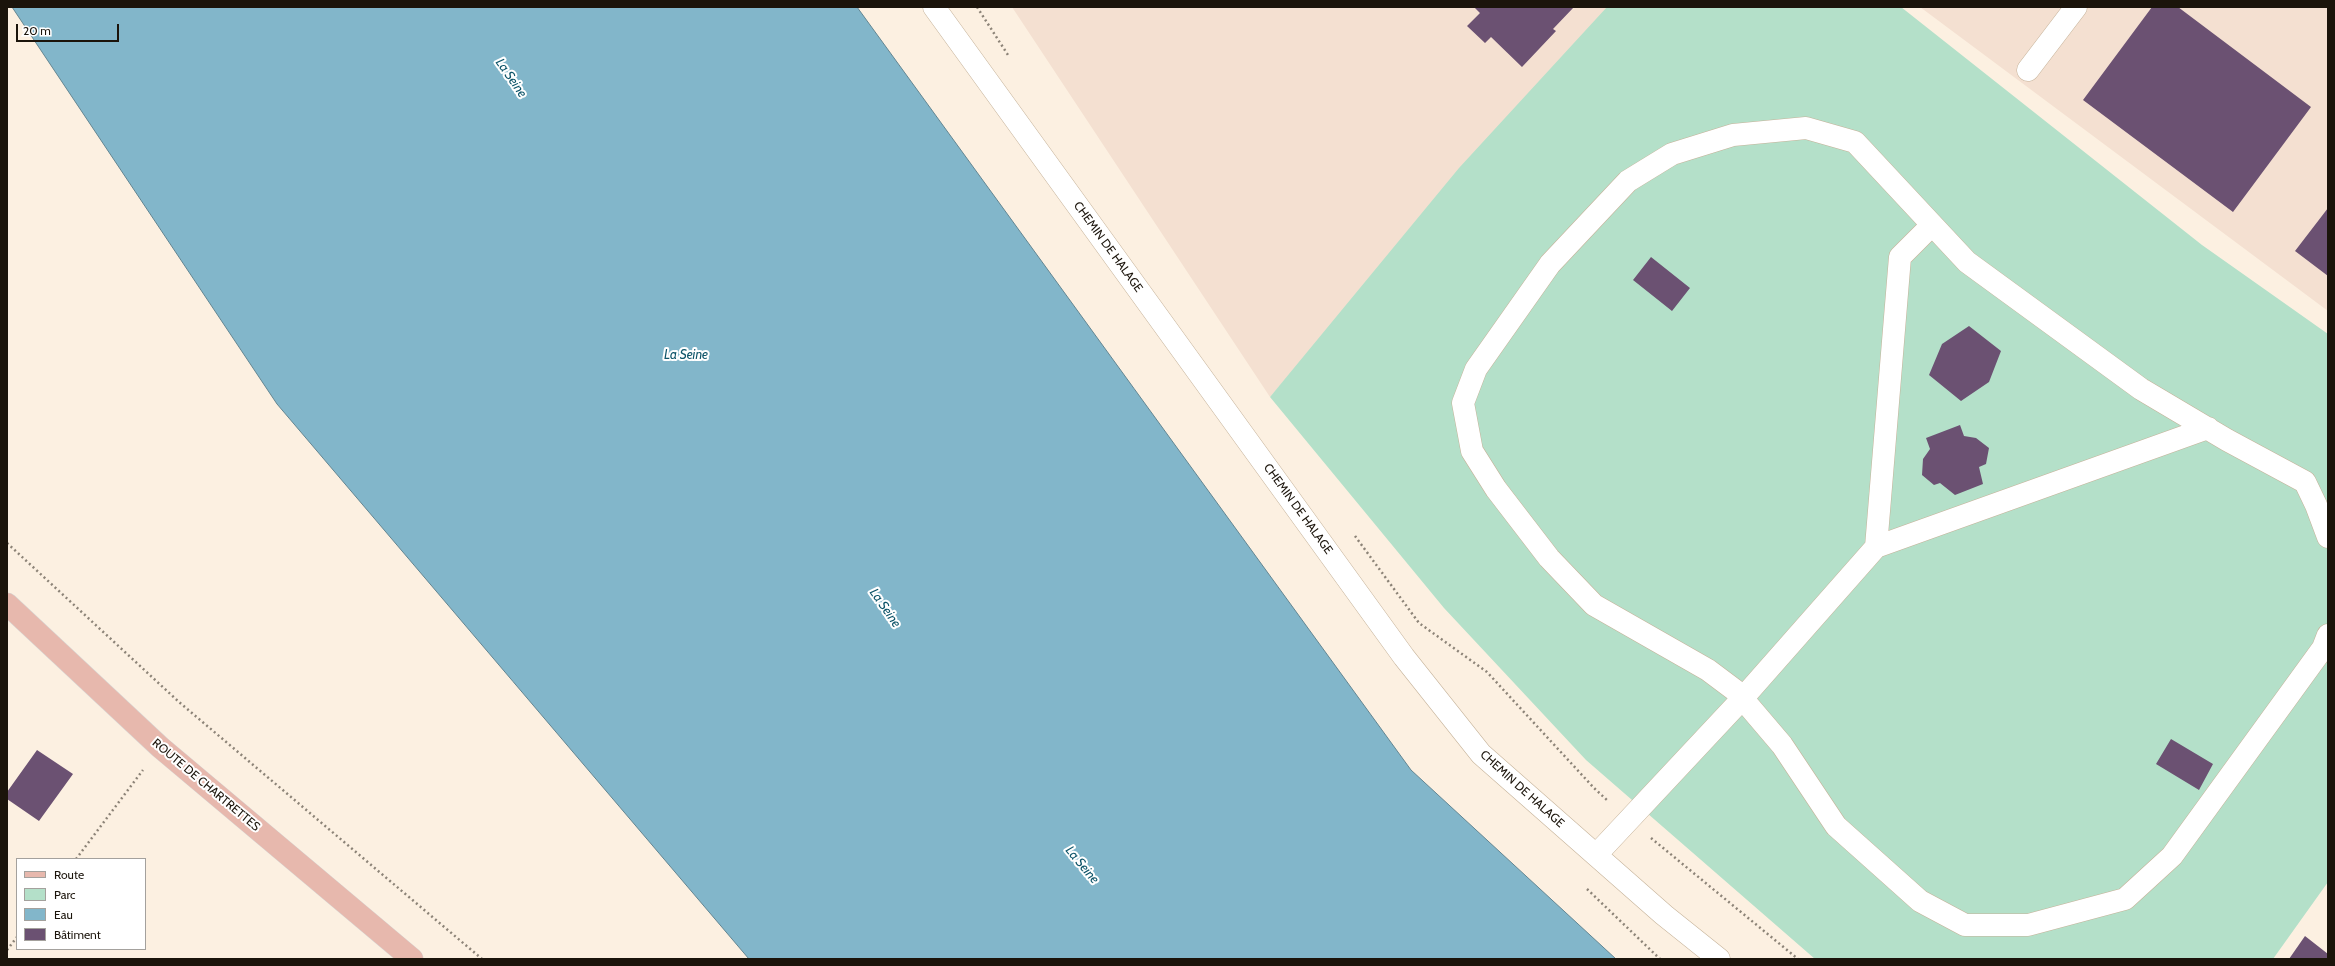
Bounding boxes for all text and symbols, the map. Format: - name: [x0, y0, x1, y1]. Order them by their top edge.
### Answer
- scale bar: [18, 16, 121, 42]
- text: 20 m: [23, 23, 51, 38]
- water label: La Seine: [492, 55, 530, 101]
- street label: CHEMIN DE HALAGE: [1070, 199, 1146, 295]
- water label: La Seine: [664, 347, 708, 363]
- street label: CHEMIN DE HALAGE: [1260, 461, 1336, 557]
- water label: La Seine: [866, 585, 904, 631]
- street label: ROUTE DE CHARTRETTES: [149, 736, 263, 834]
- street label: CHEMIN DE HALAGE: [1477, 747, 1567, 831]
- water label: La Seine: [1062, 843, 1102, 887]
- legend: [16, 858, 146, 950]
- text: Route: [54, 867, 84, 882]
- text: Parc: [54, 887, 76, 902]
- text: Eau: [54, 907, 73, 922]
- text: Bâtiment: [54, 927, 101, 942]

